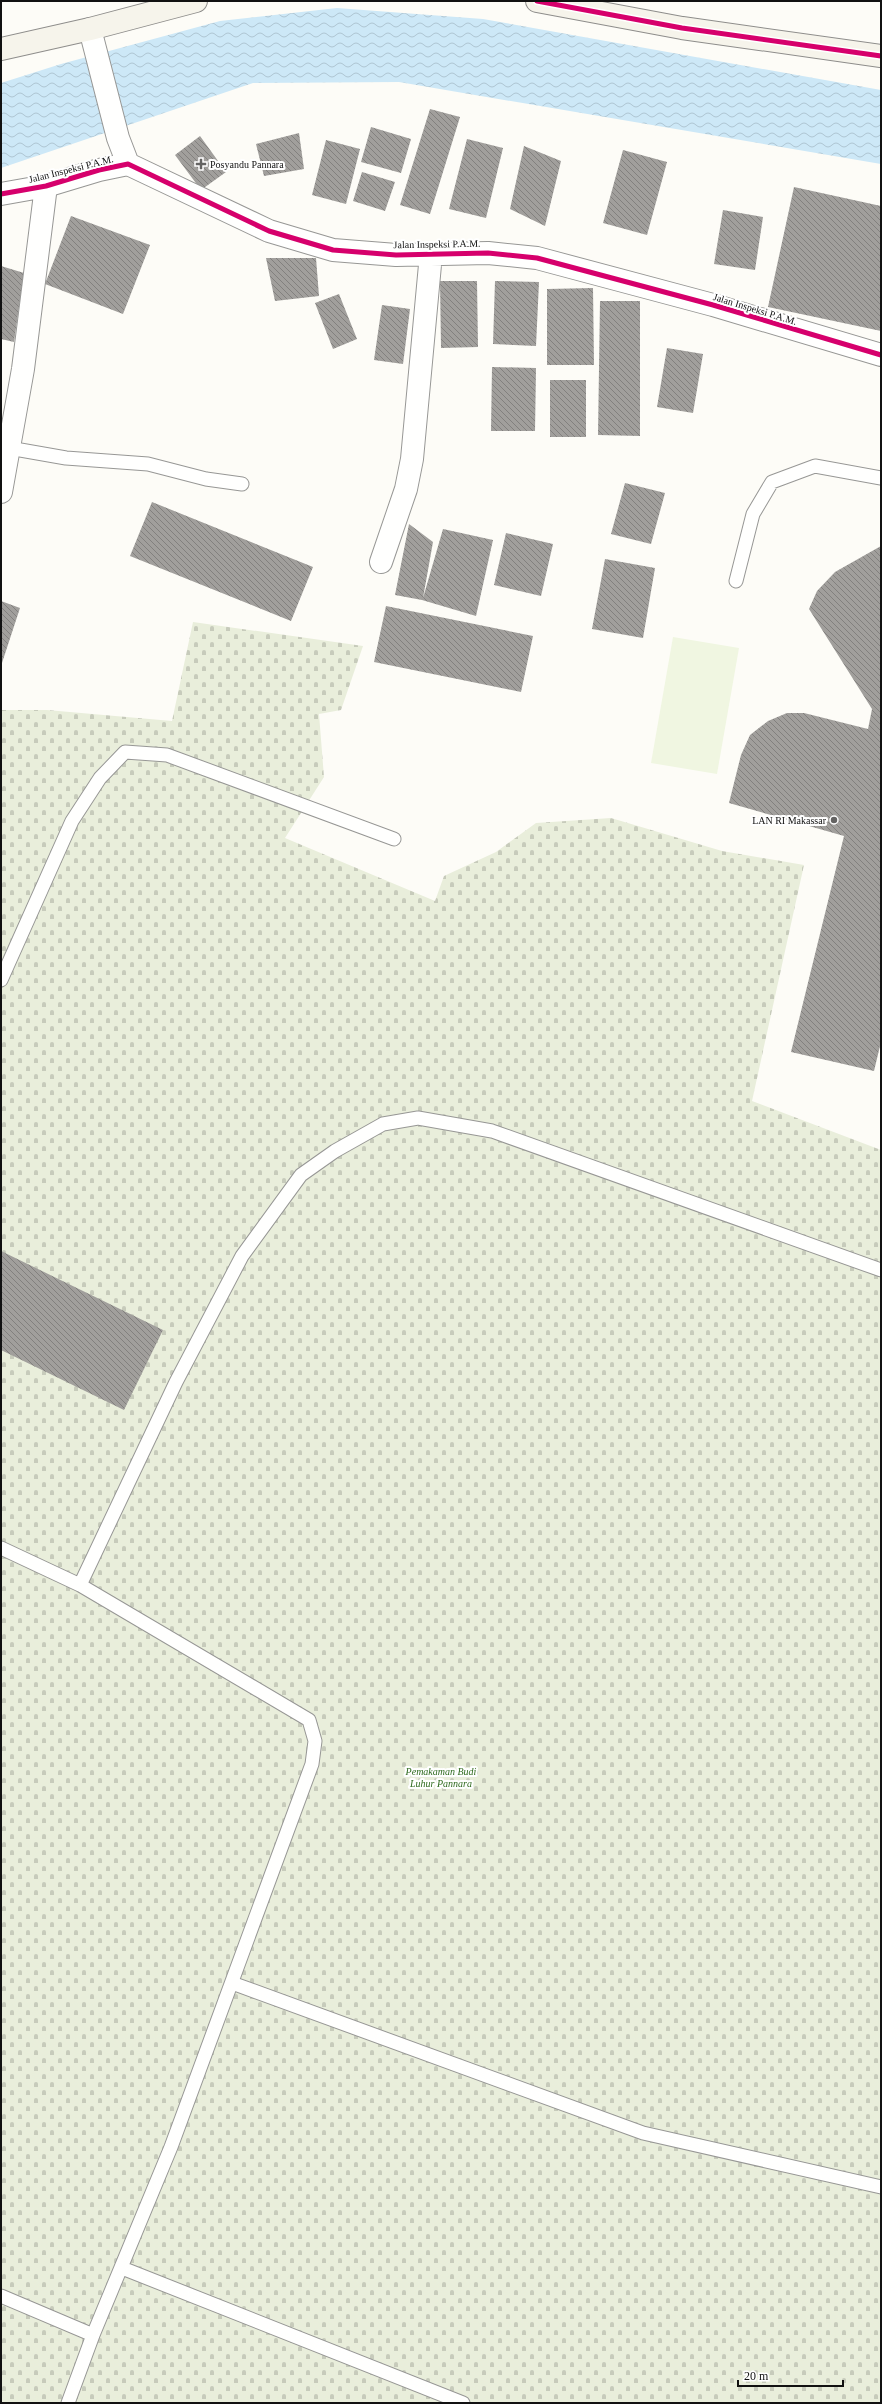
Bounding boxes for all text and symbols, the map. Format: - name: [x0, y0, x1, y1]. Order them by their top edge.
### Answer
- street label: Jalan Inspeksi P.A.M.: [27, 153, 115, 185]
- marker: Posyandu Pannara: [195, 158, 207, 170]
- place label: Posyandu Pannara: [210, 159, 284, 170]
- street label: Jalan Inspeksi P.A.M.: [393, 238, 481, 250]
- street label: Jalan Inspeksi P.A.M.: [712, 291, 798, 327]
- place label: LAN RI Makassar: [752, 815, 827, 826]
- marker: LAN RI Makassar: [829, 815, 839, 825]
- park label: Pemakaman Budi Luhur Pannara: [405, 1766, 477, 1789]
- scale bar: [738, 2362, 843, 2388]
- text: 20 m: [744, 2369, 769, 2383]

